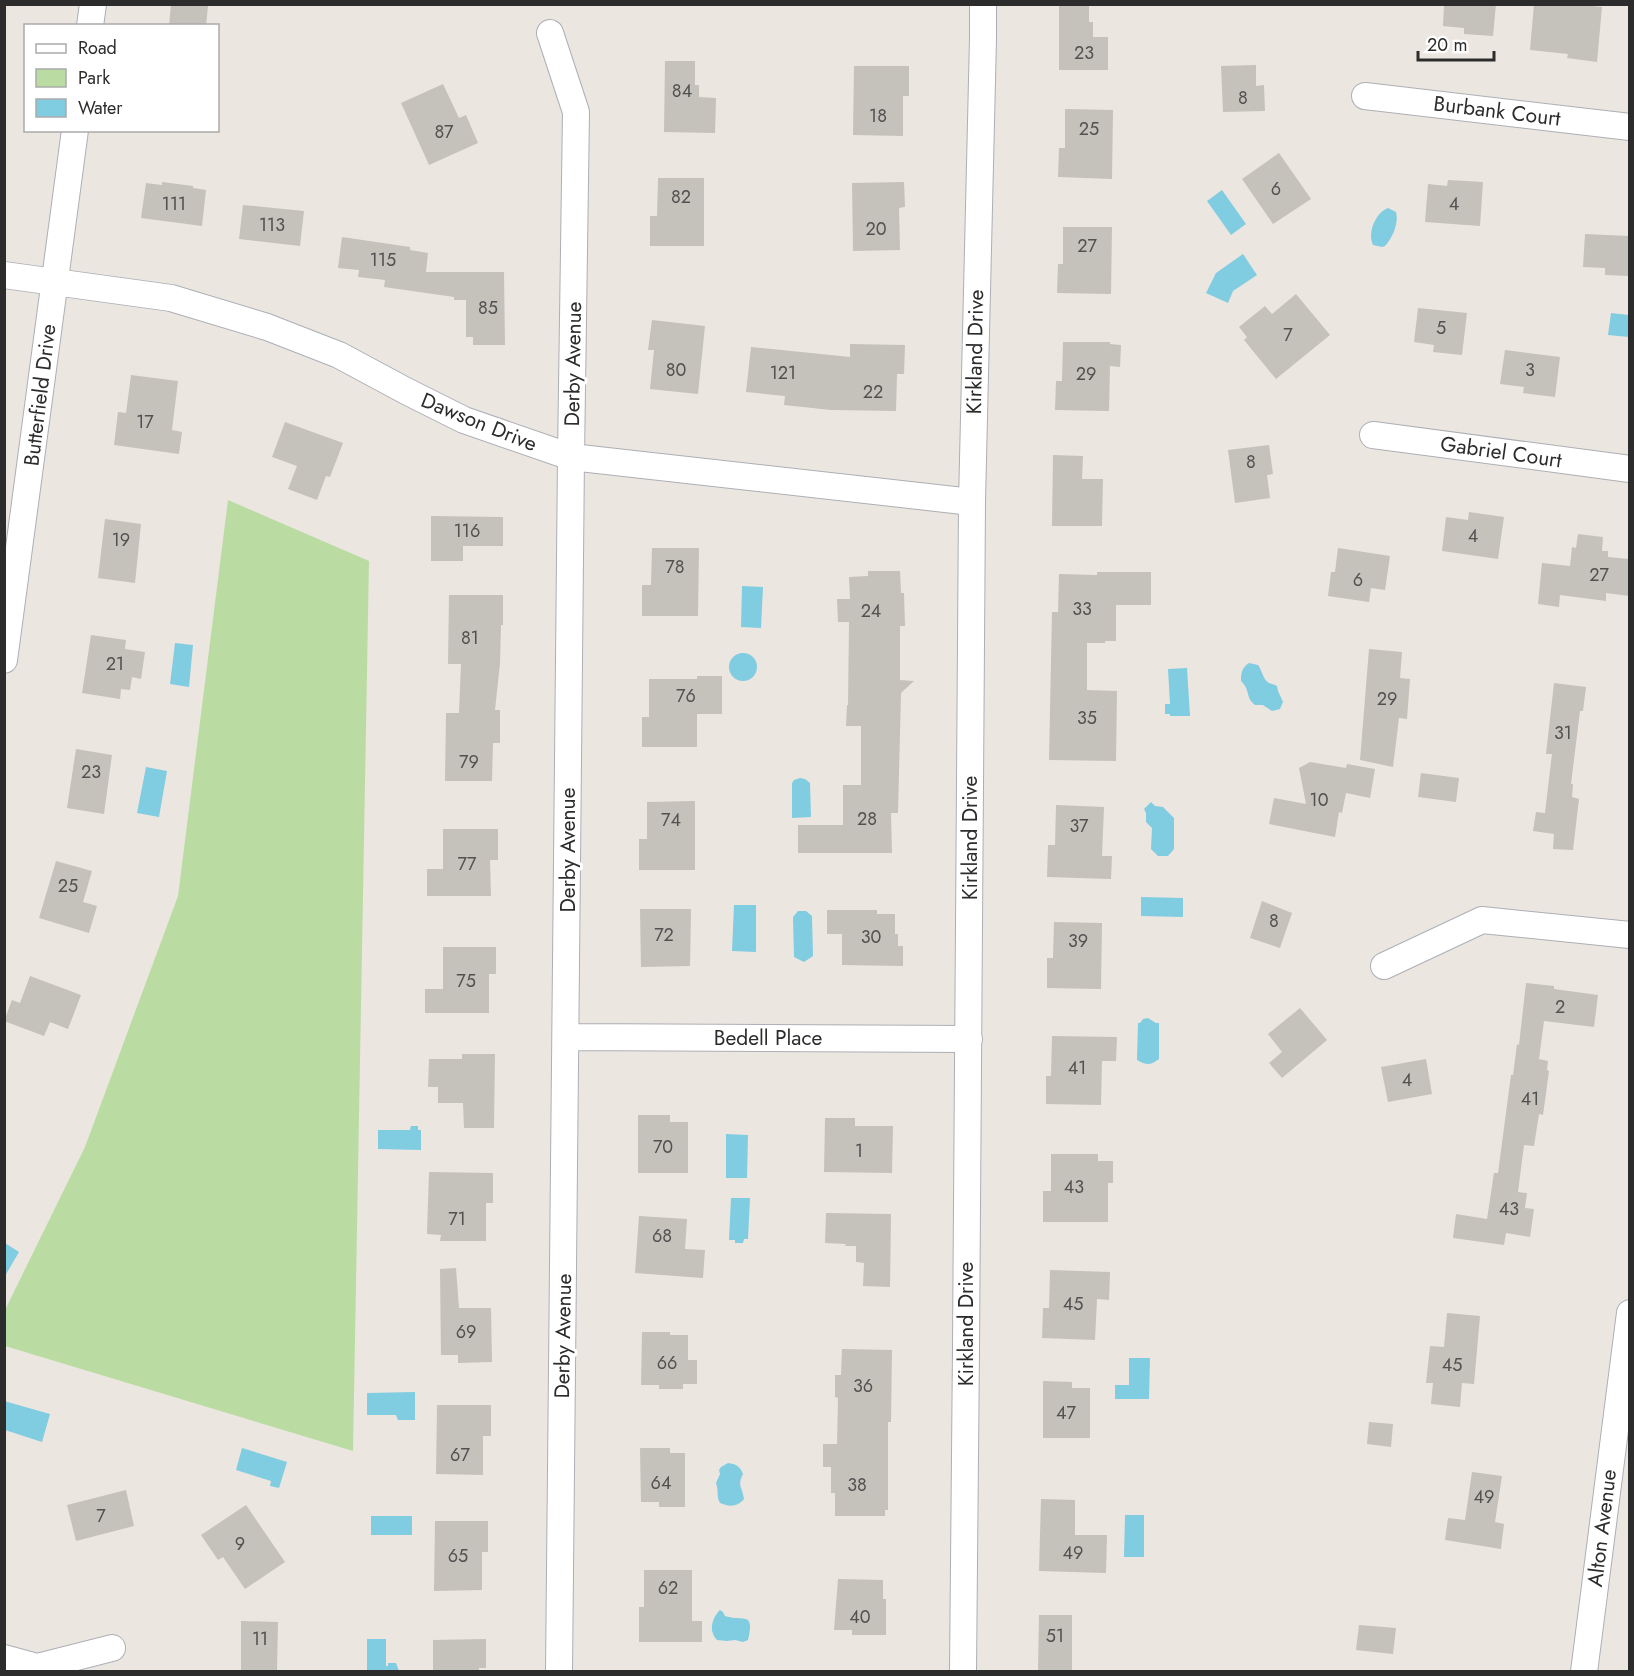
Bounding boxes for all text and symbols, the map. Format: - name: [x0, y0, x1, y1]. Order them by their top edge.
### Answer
- legend: [24, 24, 219, 132]
- scale bar: [1418, 24, 1494, 62]
- text: 20 m: [1427, 32, 1467, 58]
- text: Road: [78, 35, 117, 61]
- house number: 23: [1074, 40, 1094, 66]
- text: Park: [78, 65, 110, 91]
- house number: 84: [672, 78, 692, 104]
- house number: 8: [1238, 85, 1248, 111]
- street label: Burbank Court: [1432, 88, 1562, 134]
- text: Water: [78, 95, 123, 121]
- house number: 18: [869, 103, 887, 129]
- house number: 25: [1079, 116, 1099, 142]
- house number: 87: [434, 119, 454, 145]
- house number: 6: [1271, 176, 1281, 202]
- house number: 82: [671, 184, 691, 210]
- house number: 111: [162, 191, 186, 217]
- house number: 4: [1449, 191, 1459, 217]
- house number: 113: [259, 212, 285, 238]
- house number: 20: [865, 216, 887, 242]
- house number: 27: [1077, 233, 1097, 259]
- house number: 115: [370, 247, 396, 273]
- street label: Kirkland Drive: [959, 289, 991, 415]
- house number: 85: [478, 295, 498, 321]
- street label: Derby Avenue: [557, 301, 589, 427]
- house number: 5: [1436, 315, 1446, 341]
- street label: Butterfield Drive: [16, 322, 64, 468]
- house number: 7: [1283, 322, 1293, 348]
- house number: 80: [666, 357, 687, 383]
- house number: 3: [1525, 357, 1535, 383]
- house number: 121: [770, 360, 796, 386]
- house number: 29: [1076, 361, 1096, 387]
- house number: 22: [863, 379, 883, 405]
- street label: Dawson Drive: [417, 385, 542, 459]
- house number: 17: [136, 409, 154, 435]
- street label: Gabriel Court: [1438, 429, 1564, 475]
- house number: 8: [1246, 449, 1256, 475]
- house number: 116: [454, 518, 480, 544]
- house number: 4: [1468, 523, 1478, 549]
- house number: 19: [112, 527, 130, 553]
- house number: 78: [665, 554, 685, 580]
- house number: 27: [1589, 562, 1609, 588]
- house number: 6: [1353, 567, 1363, 593]
- house number: 33: [1072, 596, 1092, 622]
- house number: 24: [861, 598, 881, 624]
- house number: 81: [461, 625, 479, 651]
- house number: 21: [106, 651, 124, 677]
- house number: 76: [676, 683, 696, 709]
- house number: 29: [1377, 686, 1397, 712]
- house number: 35: [1077, 705, 1097, 731]
- house number: 31: [1554, 720, 1572, 746]
- house number: 79: [459, 749, 479, 775]
- house number: 23: [81, 759, 101, 785]
- street label: Kirkland Drive: [955, 775, 985, 900]
- street label: Derby Avenue: [553, 787, 583, 912]
- house number: 10: [1310, 787, 1329, 813]
- house number: 28: [857, 806, 877, 832]
- house number: 74: [661, 807, 681, 833]
- house number: 37: [1069, 813, 1089, 839]
- house number: 77: [458, 851, 477, 877]
- house number: 25: [58, 873, 78, 899]
- house number: 8: [1269, 908, 1279, 934]
- house number: 72: [654, 922, 674, 948]
- house number: 30: [861, 924, 882, 950]
- house number: 39: [1068, 928, 1088, 954]
- house number: 75: [456, 968, 476, 994]
- house number: 2: [1555, 994, 1565, 1020]
- street label: Bedell Place: [714, 1023, 822, 1053]
- house number: 41: [1068, 1055, 1086, 1081]
- house number: 4: [1402, 1067, 1412, 1093]
- house number: 41: [1521, 1086, 1539, 1112]
- house number: 70: [653, 1134, 673, 1160]
- house number: 1: [855, 1138, 863, 1164]
- house number: 43: [1064, 1174, 1084, 1200]
- house number: 43: [1499, 1196, 1519, 1222]
- house number: 71: [448, 1206, 466, 1232]
- house number: 68: [652, 1223, 672, 1249]
- street label: Kirkland Drive: [951, 1261, 981, 1386]
- street label: Derby Avenue: [547, 1273, 579, 1399]
- house number: 45: [1063, 1291, 1083, 1317]
- house number: 69: [456, 1319, 476, 1345]
- house number: 66: [657, 1350, 677, 1376]
- house number: 45: [1442, 1352, 1462, 1378]
- house number: 36: [853, 1373, 873, 1399]
- house number: 47: [1056, 1400, 1077, 1426]
- house number: 67: [450, 1442, 470, 1468]
- street label: Alton Avenue: [1580, 1467, 1624, 1588]
- house number: 64: [651, 1470, 671, 1496]
- house number: 38: [847, 1472, 867, 1498]
- house number: 49: [1474, 1484, 1494, 1510]
- house number: 7: [96, 1503, 106, 1529]
- house number: 9: [235, 1531, 245, 1557]
- house number: 49: [1063, 1540, 1083, 1566]
- house number: 65: [448, 1543, 468, 1569]
- house number: 62: [658, 1575, 678, 1601]
- house number: 40: [849, 1604, 871, 1630]
- house number: 51: [1046, 1623, 1064, 1649]
- house number: 11: [252, 1626, 268, 1652]

